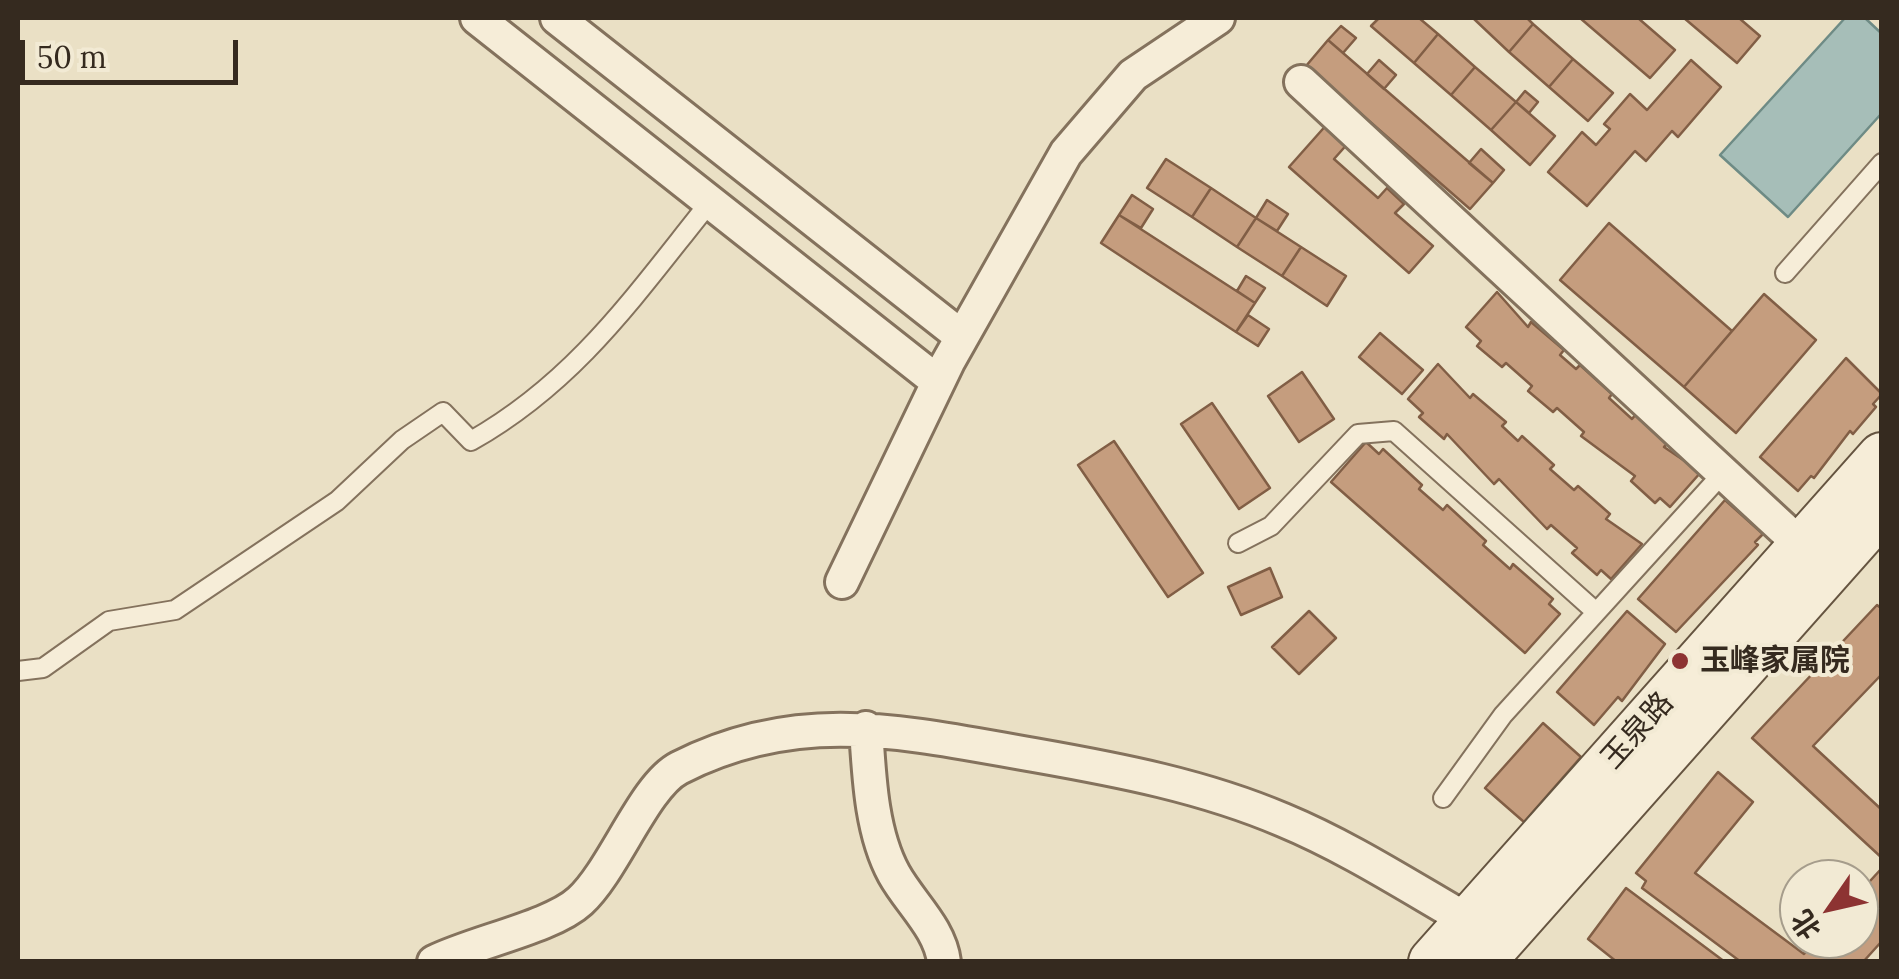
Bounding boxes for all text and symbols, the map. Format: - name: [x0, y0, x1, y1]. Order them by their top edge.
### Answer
- scale bar: [25, 20, 242, 82]
- text: 50 m: [37, 38, 107, 76]
- place label: 玉峰家属院: [1700, 643, 1850, 679]
- marker: 玉峰家属院: [1669, 650, 1691, 672]
- street label: 玉泉路: [1595, 686, 1681, 776]
- north arrow: [1779, 859, 1879, 959]
- text: 北: [1783, 903, 1829, 946]

